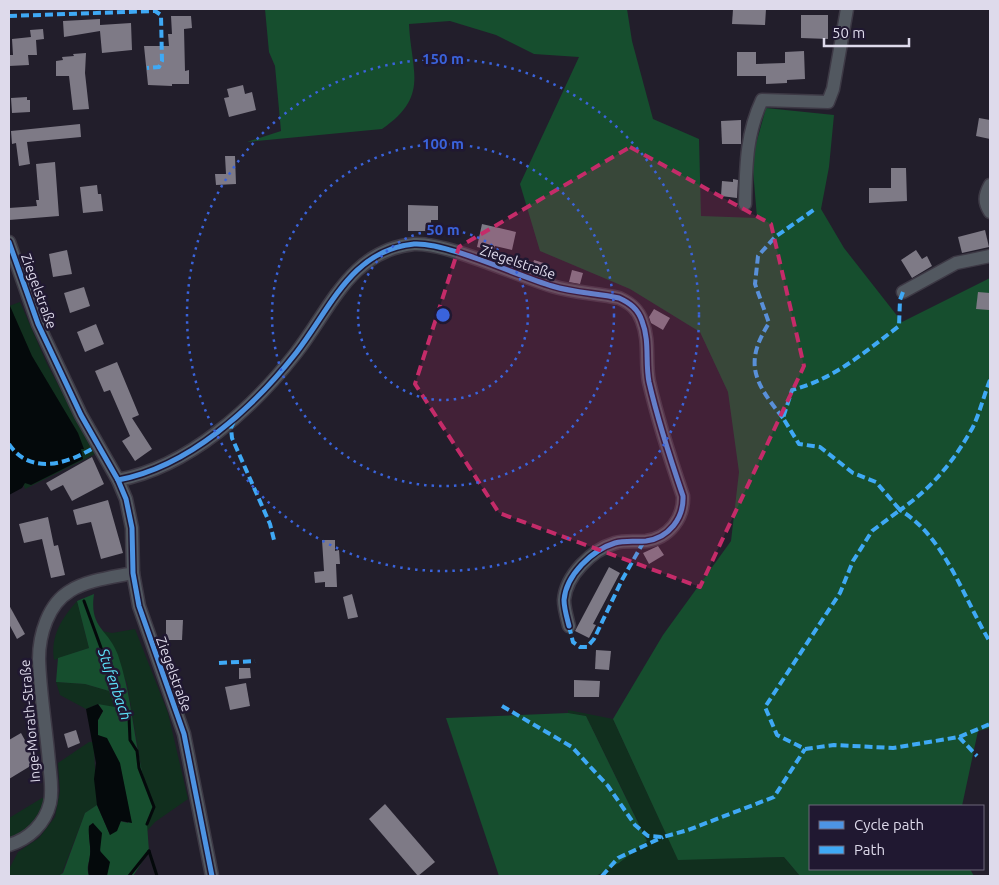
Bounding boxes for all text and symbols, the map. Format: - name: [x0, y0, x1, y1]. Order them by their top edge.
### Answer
- scale bar: [824, 15, 909, 47]
- text: 50 m: [832, 24, 865, 41]
- text: 150 m: [422, 50, 464, 67]
- text: 100 m: [422, 135, 464, 152]
- text: 50 m: [426, 221, 460, 238]
- street label: Ziegelstraße: [478, 242, 558, 282]
- street label: Ziegelstraße: [18, 251, 60, 331]
- centre of rings: [434, 306, 452, 324]
- street label: Ziegelstraße: [153, 634, 195, 714]
- water label: Stufenbach: [94, 645, 135, 722]
- street label: Inge-Morath-Straße: [17, 659, 43, 783]
- legend: [809, 805, 984, 870]
- text: Cycle path: [854, 816, 924, 833]
- text: Path: [854, 841, 885, 858]

